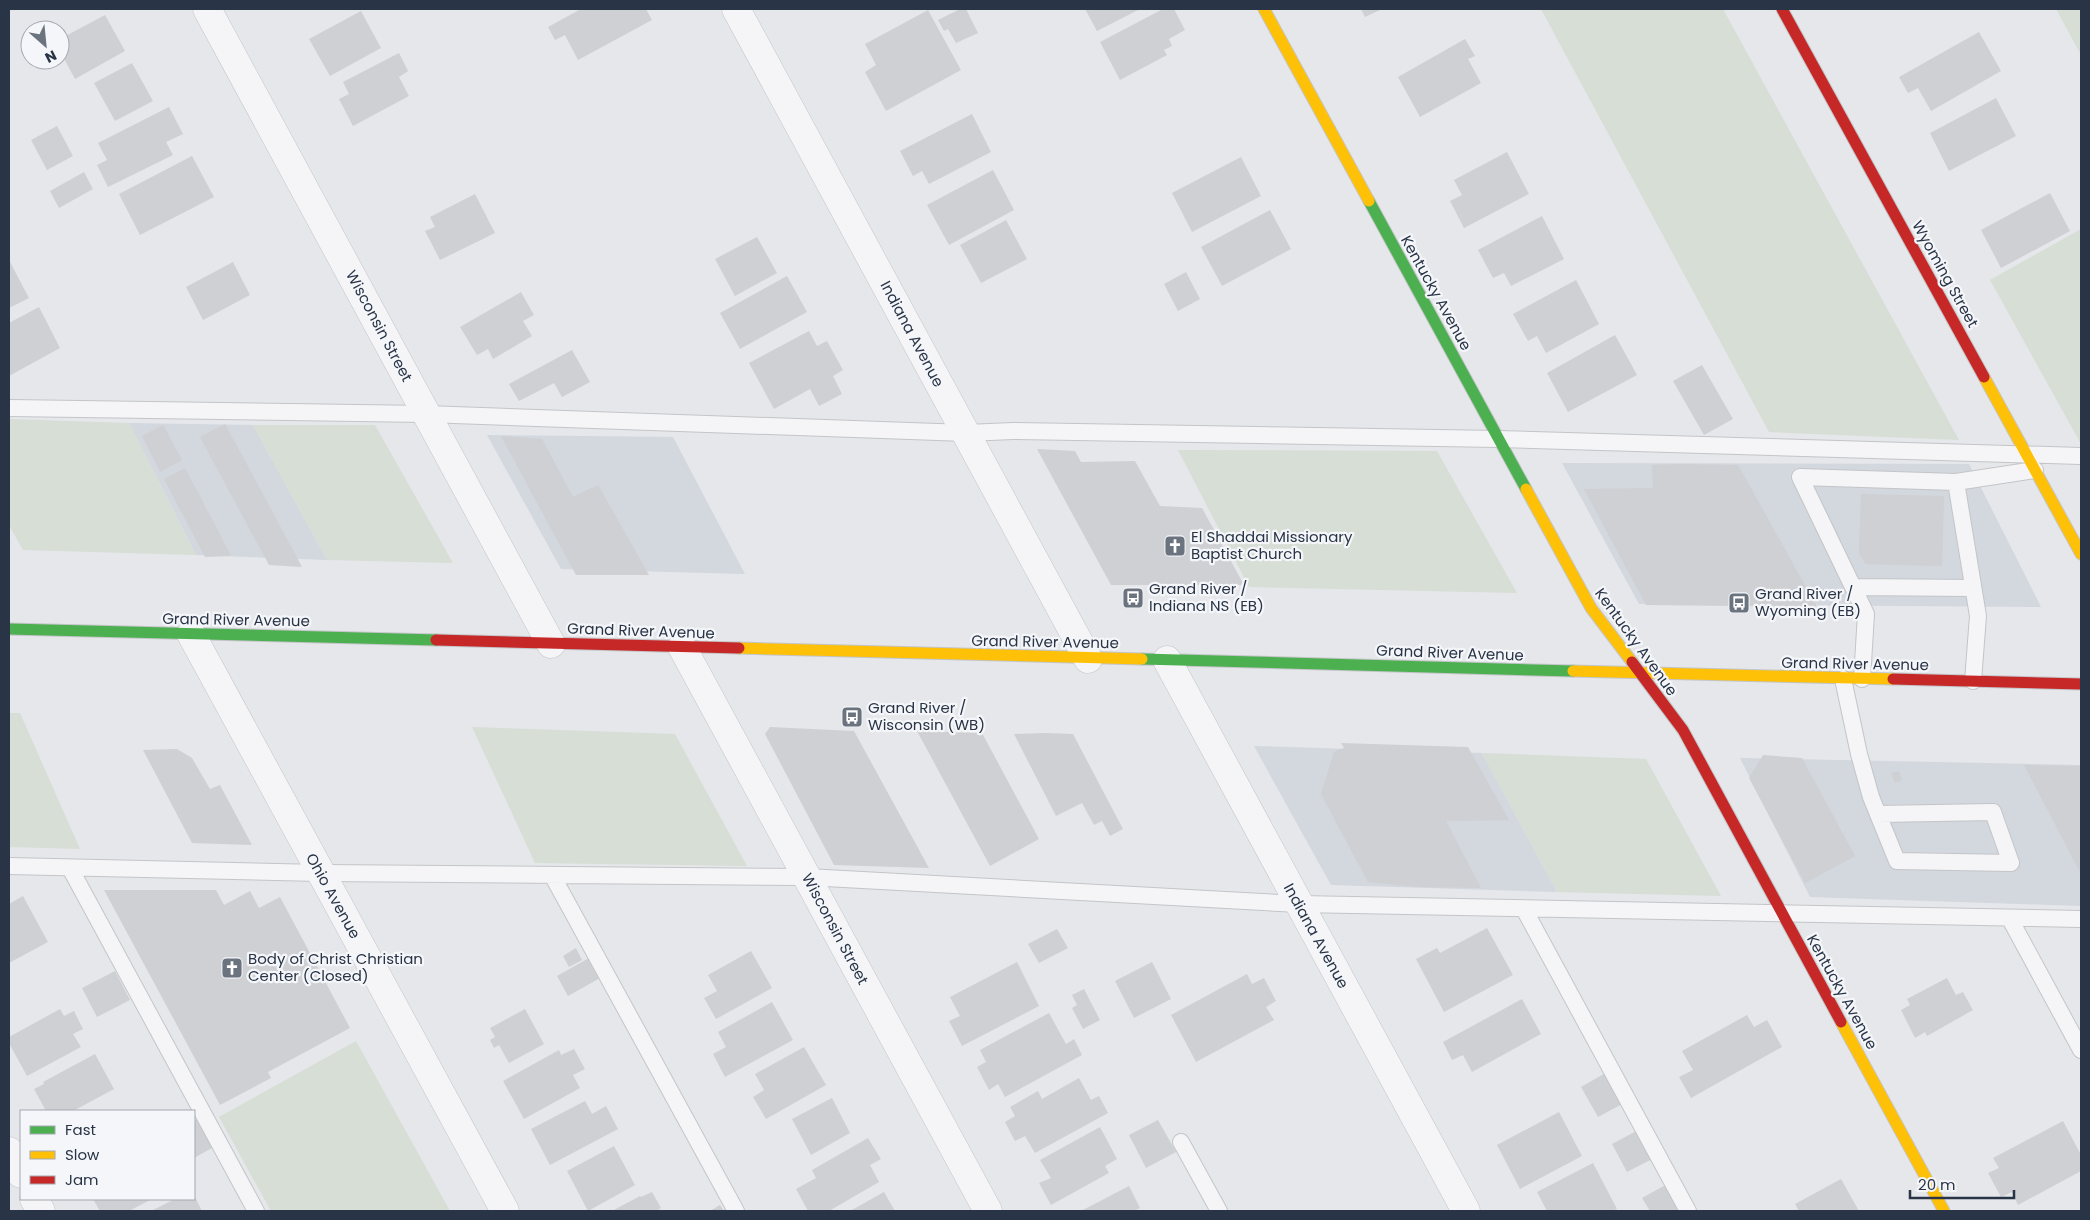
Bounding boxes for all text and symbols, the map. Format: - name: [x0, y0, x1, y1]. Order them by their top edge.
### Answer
- north arrow: [20, 20, 70, 70]
- text: N: [42, 45, 60, 68]
- street label: Wyoming Street: [1907, 216, 1984, 331]
- street label: Kentucky Avenue: [1396, 231, 1477, 354]
- street label: Wisconsin Street: [341, 266, 418, 385]
- street label: Indiana Avenue: [876, 277, 949, 390]
- place label: El Shaddai Missionary Baptist Church: [1191, 526, 1353, 564]
- church icon: El Shaddai Missionary Baptist Church: [1163, 534, 1187, 558]
- place label: Grand River / Indiana NS (EB): [1149, 578, 1264, 616]
- place label: Grand River / Wyoming (EB): [1755, 583, 1861, 621]
- street label: Kentucky Avenue: [1590, 584, 1683, 700]
- bus stop icon: Grand River / Indiana NS (EB): [1121, 586, 1145, 610]
- bus stop icon: Grand River / Wyoming (EB): [1727, 591, 1751, 615]
- street label: Grand River Avenue: [162, 608, 310, 631]
- street label: Grand River Avenue: [567, 617, 715, 644]
- street label: Grand River Avenue: [971, 630, 1119, 653]
- street label: Grand River Avenue: [1376, 639, 1524, 666]
- street label: Grand River Avenue: [1781, 652, 1929, 675]
- place label: Grand River / Wisconsin (WB): [868, 697, 985, 735]
- bus stop icon: Grand River / Wisconsin (WB): [840, 705, 864, 729]
- street label: Ohio Avenue: [301, 849, 366, 942]
- street label: Wisconsin Street: [797, 869, 874, 988]
- street label: Indiana Avenue: [1279, 879, 1354, 992]
- street label: Kentucky Avenue: [1802, 930, 1883, 1053]
- place label: Body of Christ Christian Center (Closed): [248, 948, 423, 986]
- church icon: Body of Christ Christian Center (Closed): [220, 956, 244, 980]
- legend: [20, 1110, 195, 1200]
- text: Fast: [65, 1119, 96, 1140]
- text: Slow: [65, 1144, 100, 1165]
- scale bar: [1910, 1168, 2014, 1200]
- text: Jam: [65, 1169, 99, 1190]
- text: 20 m: [1918, 1174, 1956, 1195]

